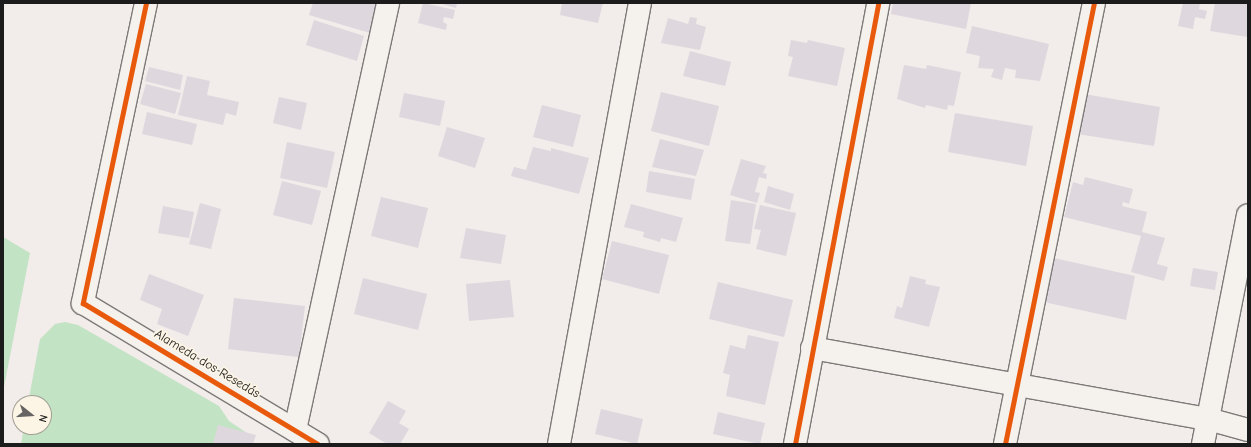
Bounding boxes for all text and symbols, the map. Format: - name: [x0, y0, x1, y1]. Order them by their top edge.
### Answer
- street label: Alameda dos Resedás: [151, 326, 263, 402]
- north arrow: [12, 395, 52, 435]
- text: N: [36, 413, 50, 424]

